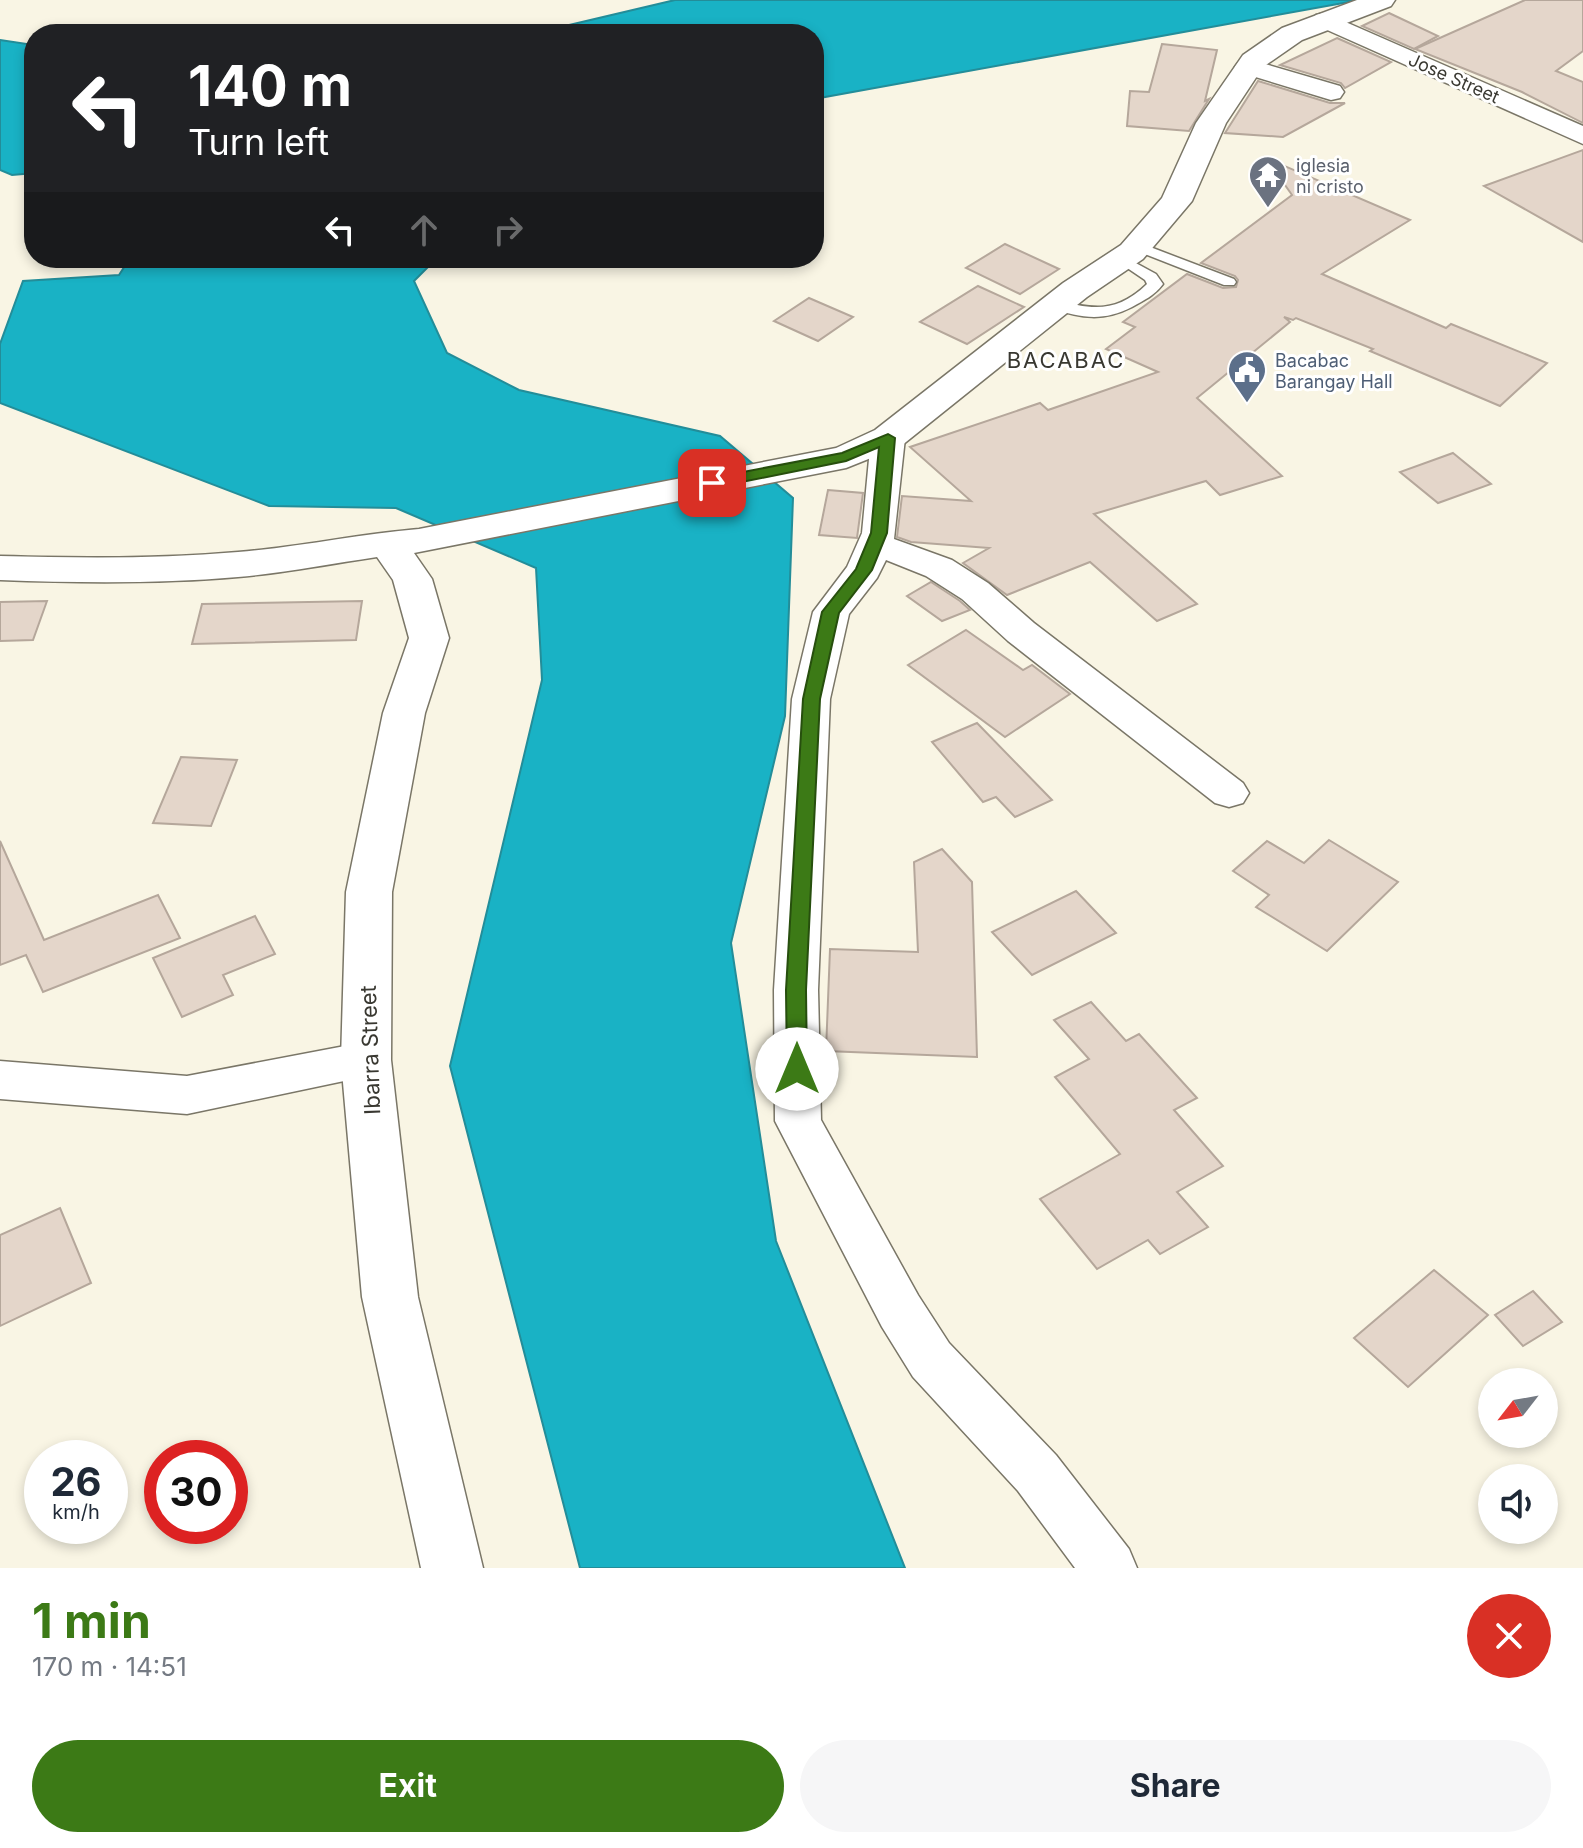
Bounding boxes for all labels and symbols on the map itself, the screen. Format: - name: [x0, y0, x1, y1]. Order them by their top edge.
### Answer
- street label: Jose Street: [1405, 49, 1503, 107]
- temple icon: iglesia ni cristo: [1247, 154, 1289, 209]
- place label: iglesia ni cristo: [1296, 155, 1364, 197]
- district label: BACABAC: [1007, 347, 1125, 373]
- public building icon: Bacabac Barangay Hall: [1226, 349, 1268, 404]
- place label: Bacabac Barangay Hall: [1275, 350, 1393, 392]
- pin: [678, 449, 746, 517]
- street label: Ibarra Street: [355, 985, 385, 1115]
- position arrow: [755, 1027, 839, 1111]
- north arrow: [1478, 1368, 1558, 1448]
- speed limit sign: 30: [144, 1440, 248, 1544]

